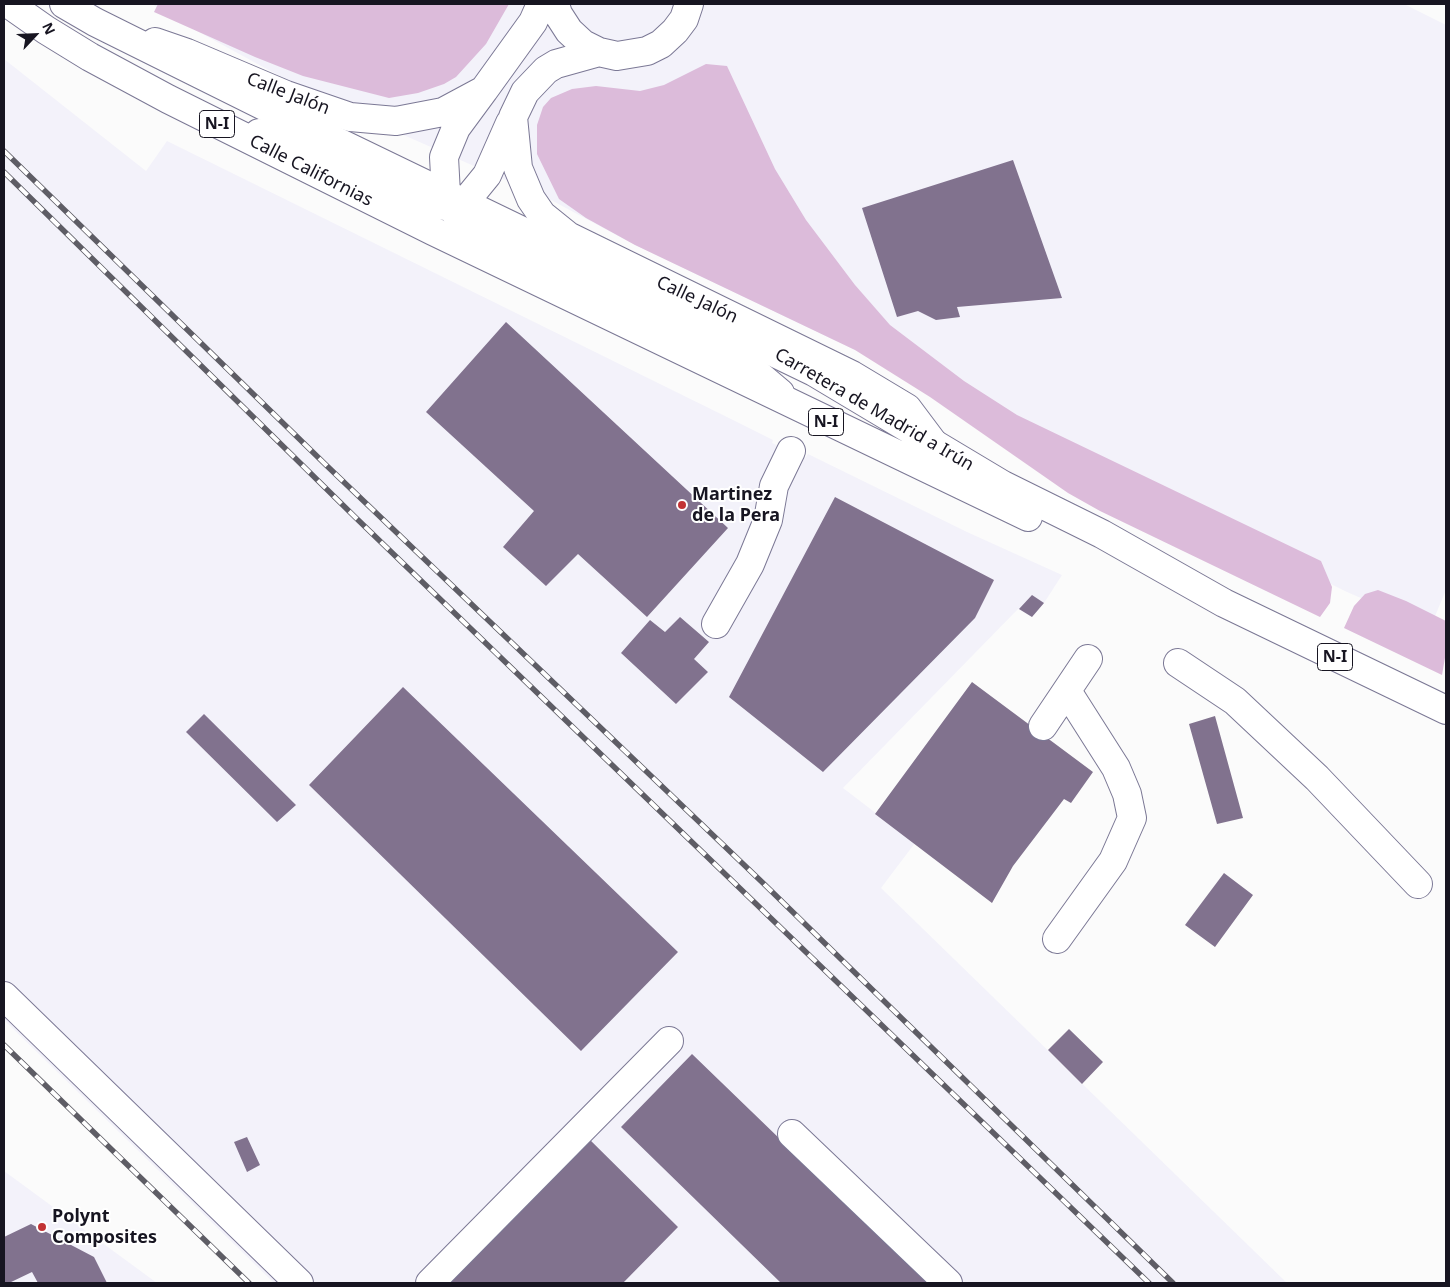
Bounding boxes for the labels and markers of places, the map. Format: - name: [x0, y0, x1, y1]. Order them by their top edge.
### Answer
- place label: Martinez de la Pera: [692, 484, 780, 526]
- marker: Martinez de la Pera: [676, 499, 688, 511]
- place label: Polynt Composites: [52, 1206, 157, 1248]
- marker: Polynt Composites: [36, 1221, 48, 1233]

